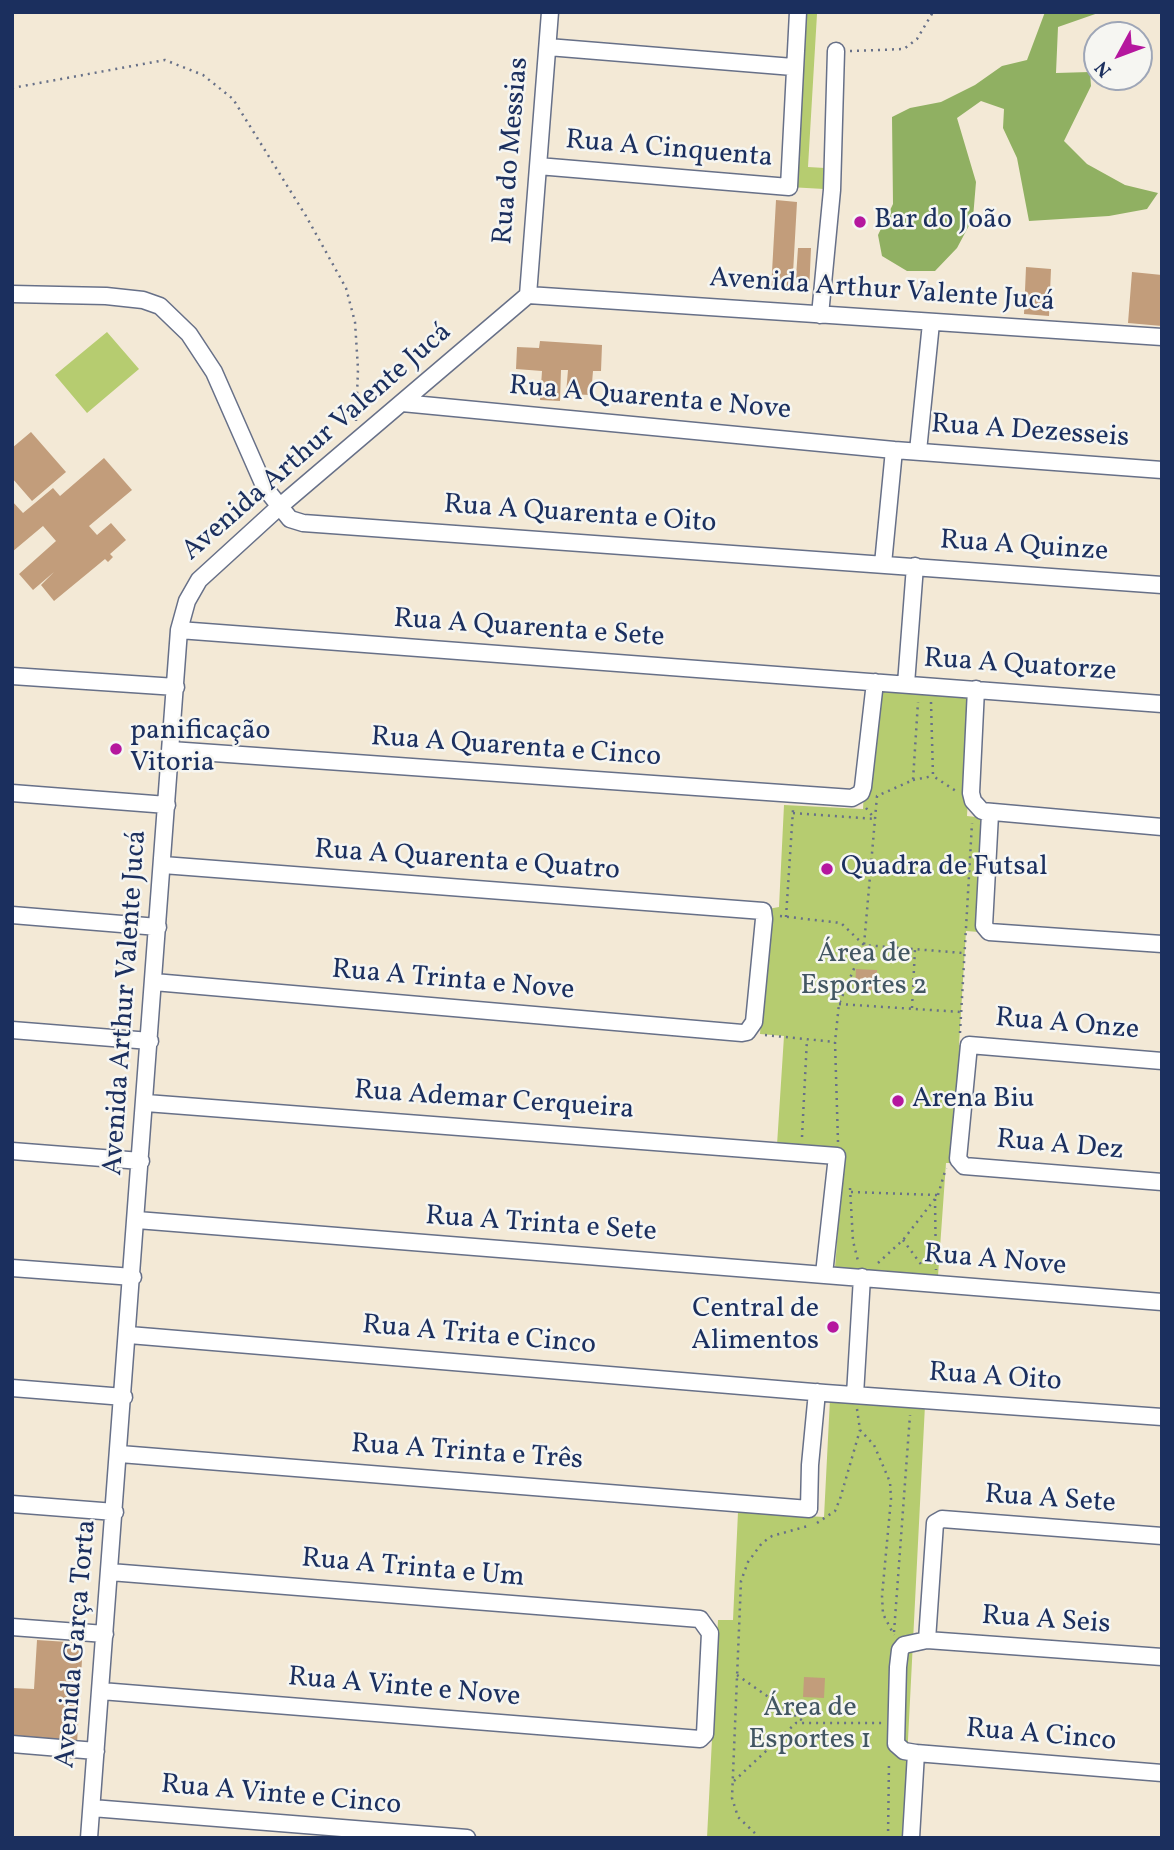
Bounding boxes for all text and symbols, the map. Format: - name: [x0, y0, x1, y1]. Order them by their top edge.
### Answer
- north arrow: [1083, 21, 1153, 91]
- text: N: [1089, 55, 1118, 82]
- street label: Rua do Messias: [488, 56, 538, 246]
- street label: Rua A Cinquenta: [564, 125, 774, 177]
- place label: Bar do João: [874, 205, 1012, 239]
- marker: Bar do João: [852, 214, 868, 230]
- street label: Avenida Arthur Valente Jucá: [708, 263, 1056, 321]
- street label: Avenida Arthur Valente Jucá: [176, 317, 460, 569]
- street label: Rua A Quarenta e Nove: [508, 371, 792, 429]
- street label: Rua A Dezesseis: [930, 409, 1130, 457]
- street label: Rua A Quarenta e Oito: [443, 490, 717, 542]
- street label: Rua A Quinze: [939, 525, 1109, 571]
- street label: Rua A Quarenta e Sete: [392, 604, 666, 656]
- street label: Rua A Quatorze: [923, 644, 1117, 690]
- place label: panificação Vitoria: [130, 716, 271, 782]
- street label: Rua A Quarenta e Cinco: [370, 722, 662, 776]
- marker: panificação Vitoria: [108, 741, 124, 757]
- street label: Avenida Arthur Valente Jucá: [98, 829, 156, 1177]
- street label: Rua A Quarenta e Quatro: [313, 835, 621, 889]
- place label: Quadra de Futsal: [841, 852, 1048, 886]
- marker: Quadra de Futsal: [819, 861, 835, 877]
- park label: Área de Esportes 2: [801, 939, 927, 1005]
- street label: Rua A Trinta e Nove: [330, 955, 576, 1009]
- street label: Rua A Onze: [994, 1003, 1140, 1049]
- street label: Rua Ademar Cerqueira: [353, 1075, 635, 1129]
- place label: Arena Biu: [912, 1084, 1035, 1118]
- marker: Arena Biu: [890, 1093, 906, 1109]
- street label: Rua A Dez: [995, 1125, 1125, 1169]
- street label: Rua A Trinta e Sete: [424, 1201, 658, 1251]
- street label: Rua A Nove: [922, 1239, 1068, 1285]
- place label: Central de Alimentos: [691, 1294, 819, 1360]
- street label: Rua A Trita e Cinco: [361, 1310, 597, 1364]
- marker: Central de Alimentos: [825, 1319, 841, 1335]
- street label: Rua A Oito: [927, 1358, 1063, 1400]
- street label: Rua A Trinta e Três: [350, 1429, 584, 1479]
- street label: Rua A Sete: [983, 1480, 1117, 1522]
- street label: Avenida Garça Torta: [50, 1518, 106, 1770]
- street label: Rua A Trinta e Um: [300, 1544, 526, 1596]
- street label: Rua A Seis: [981, 1601, 1111, 1643]
- street label: Rua A Vinte e Nove: [286, 1662, 522, 1716]
- park label: Área de Esportes 1: [749, 1693, 871, 1759]
- street label: Rua A Cinco: [965, 1714, 1117, 1760]
- street label: Rua A Vinte e Cinco: [160, 1770, 402, 1824]

